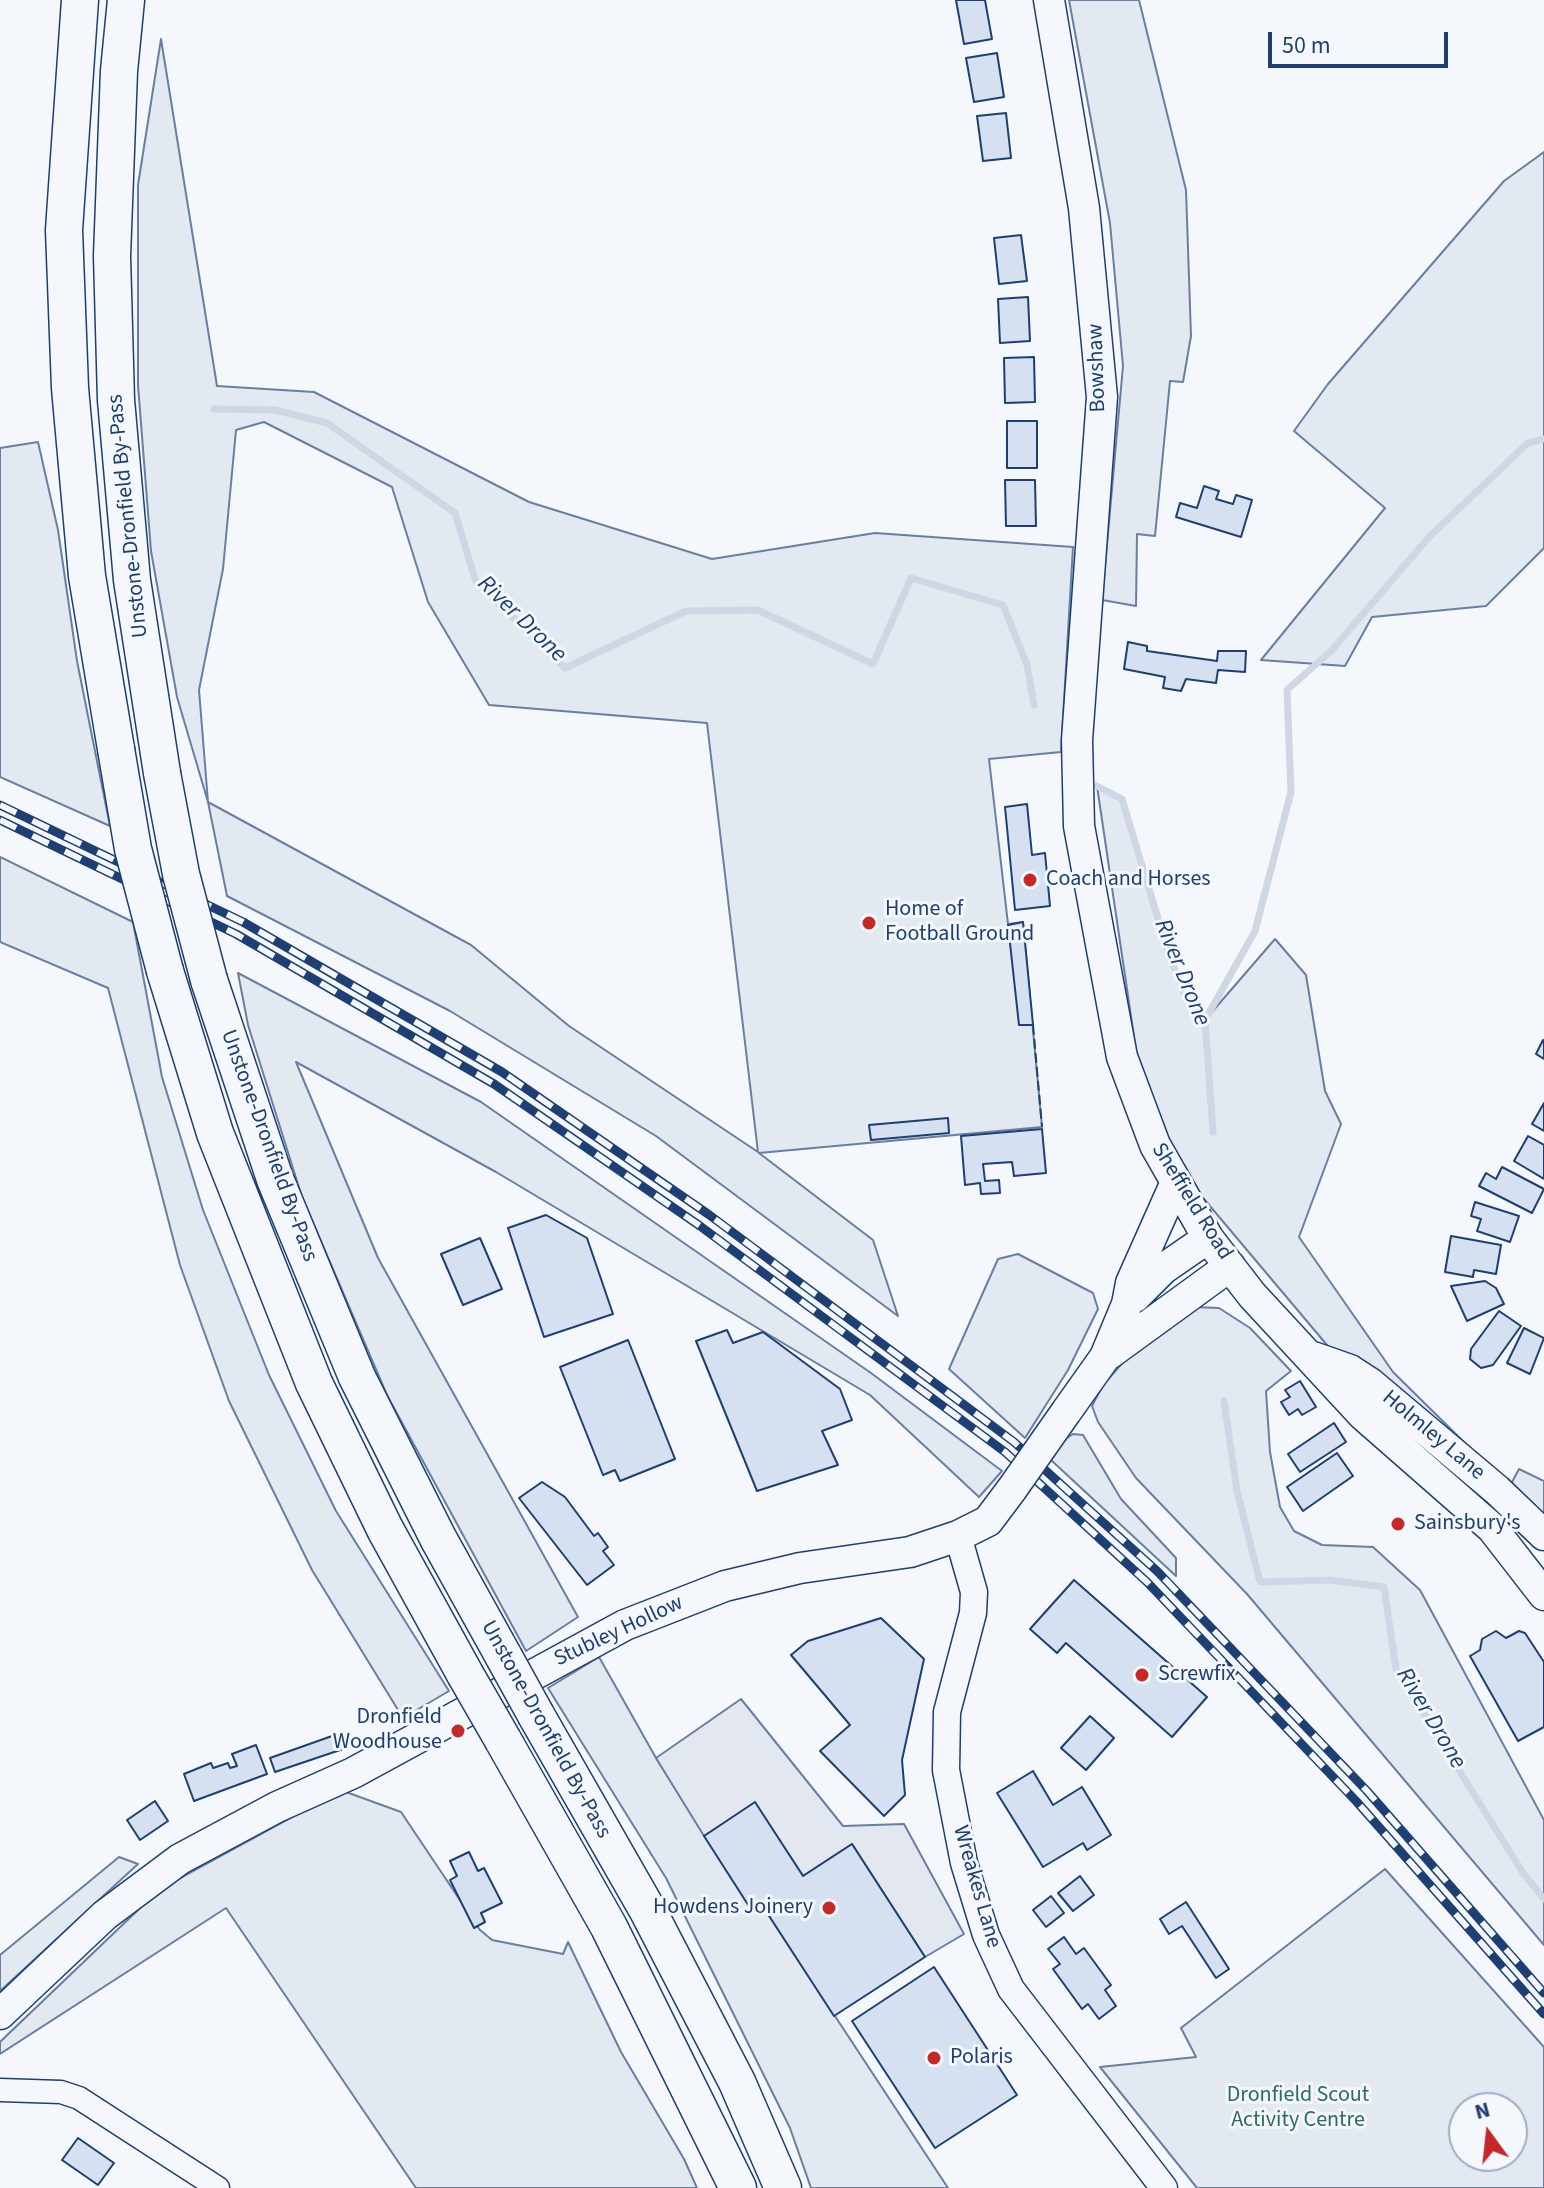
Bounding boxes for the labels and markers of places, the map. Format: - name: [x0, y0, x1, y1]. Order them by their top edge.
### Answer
- place label: Coach and Horses: [1046, 867, 1211, 893]
- marker: Coach and Horses: [1021, 871, 1039, 889]
- place label: Home of Football Ground: [885, 897, 1034, 948]
- marker: Home of Football Ground: [860, 914, 878, 932]
- place label: Sainsbury's: [1414, 1511, 1520, 1537]
- marker: Sainsbury's: [1389, 1515, 1407, 1533]
- place label: Screwfix: [1158, 1662, 1236, 1688]
- marker: Screwfix: [1133, 1666, 1151, 1684]
- place label: Dronfield Woodhouse: [333, 1705, 442, 1756]
- marker: Dronfield Woodhouse: [449, 1722, 467, 1740]
- place label: Howdens Joinery: [653, 1895, 813, 1921]
- marker: Howdens Joinery: [820, 1899, 838, 1917]
- place label: Polaris: [950, 2045, 1013, 2071]
- marker: Polaris: [925, 2049, 943, 2067]

